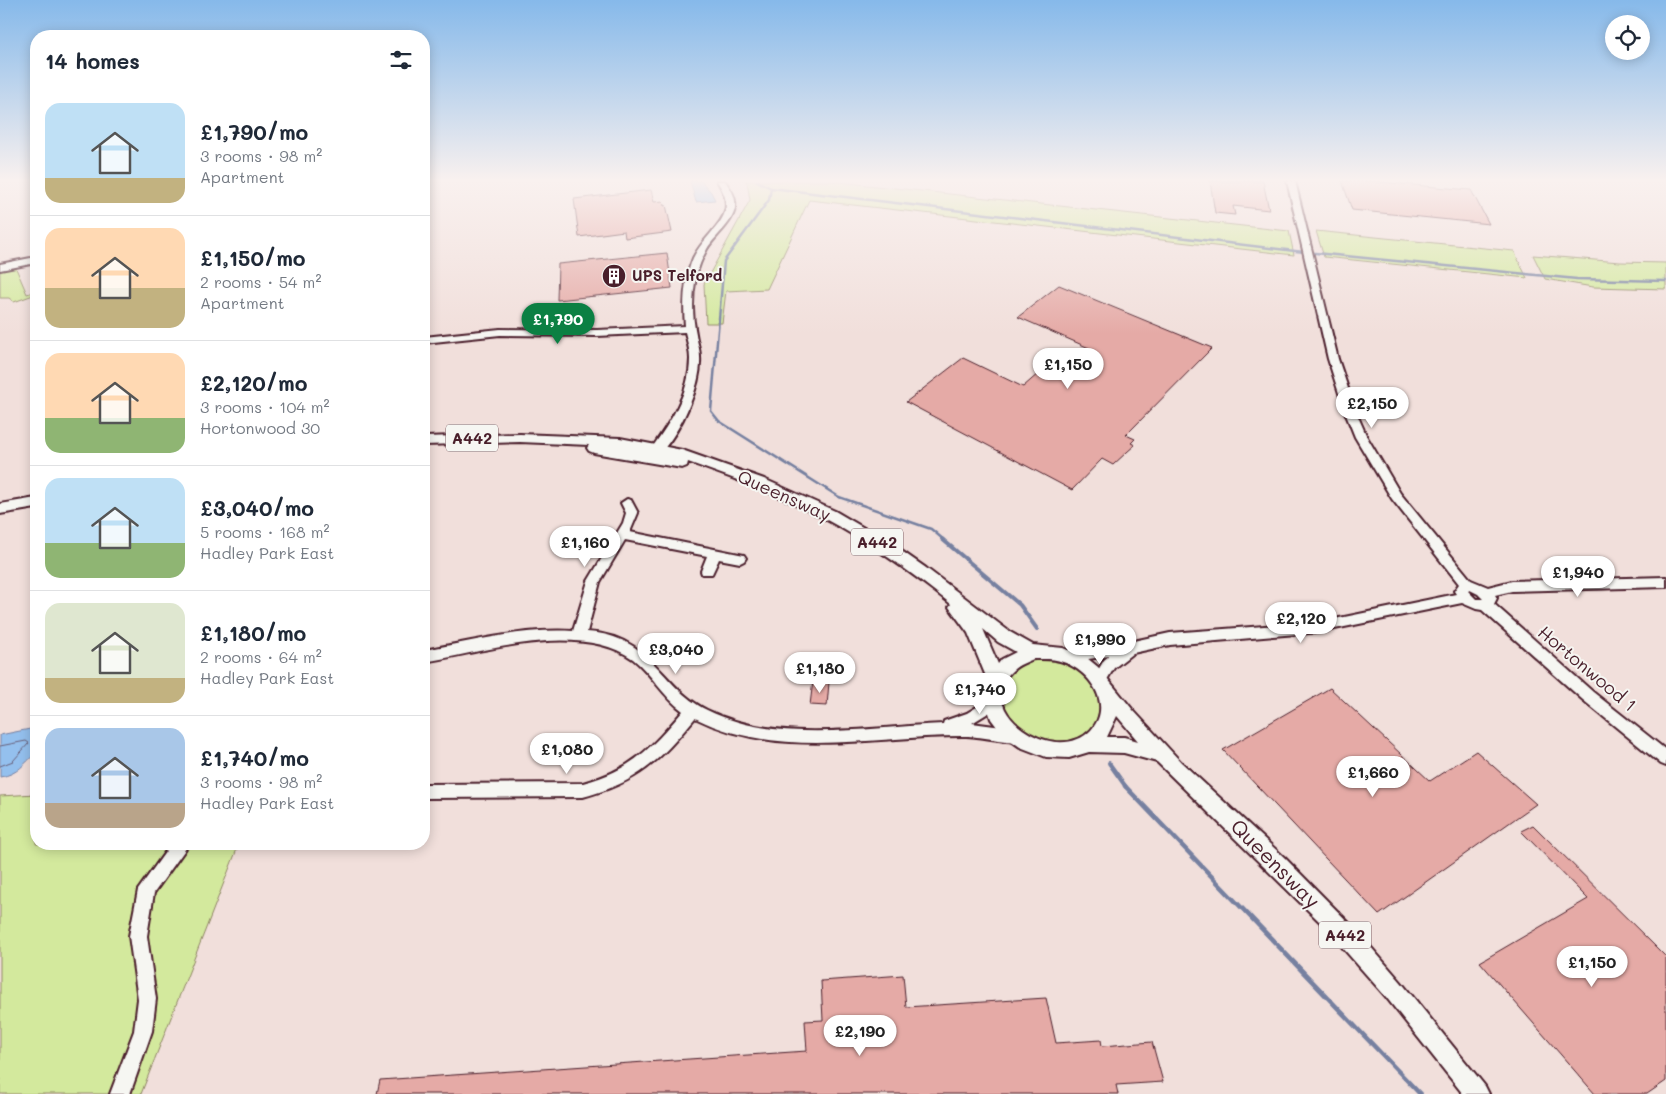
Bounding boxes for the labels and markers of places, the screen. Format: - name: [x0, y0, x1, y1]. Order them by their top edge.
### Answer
- building icon: UPS Telford: [601, 263, 627, 289]
- place label: UPS Telford: [632, 265, 723, 285]
- pin: £1,790: [517, 302, 599, 345]
- pin: £1,150: [1027, 348, 1109, 390]
- pin: £2,150: [1331, 386, 1413, 429]
- pin: £1,160: [544, 526, 626, 568]
- pin: £1,940: [1537, 556, 1619, 598]
- pin: £2,120: [1260, 602, 1342, 644]
- pin: £1,990: [1059, 622, 1141, 665]
- pin: £3,040: [635, 632, 717, 675]
- pin: £1,180: [779, 652, 861, 694]
- pin: £1,740: [939, 672, 1021, 715]
- pin: £1,080: [526, 732, 608, 775]
- pin: £1,660: [1332, 756, 1414, 798]
- pin: £1,150: [1551, 946, 1633, 988]
- pin: £2,190: [819, 1014, 901, 1057]

